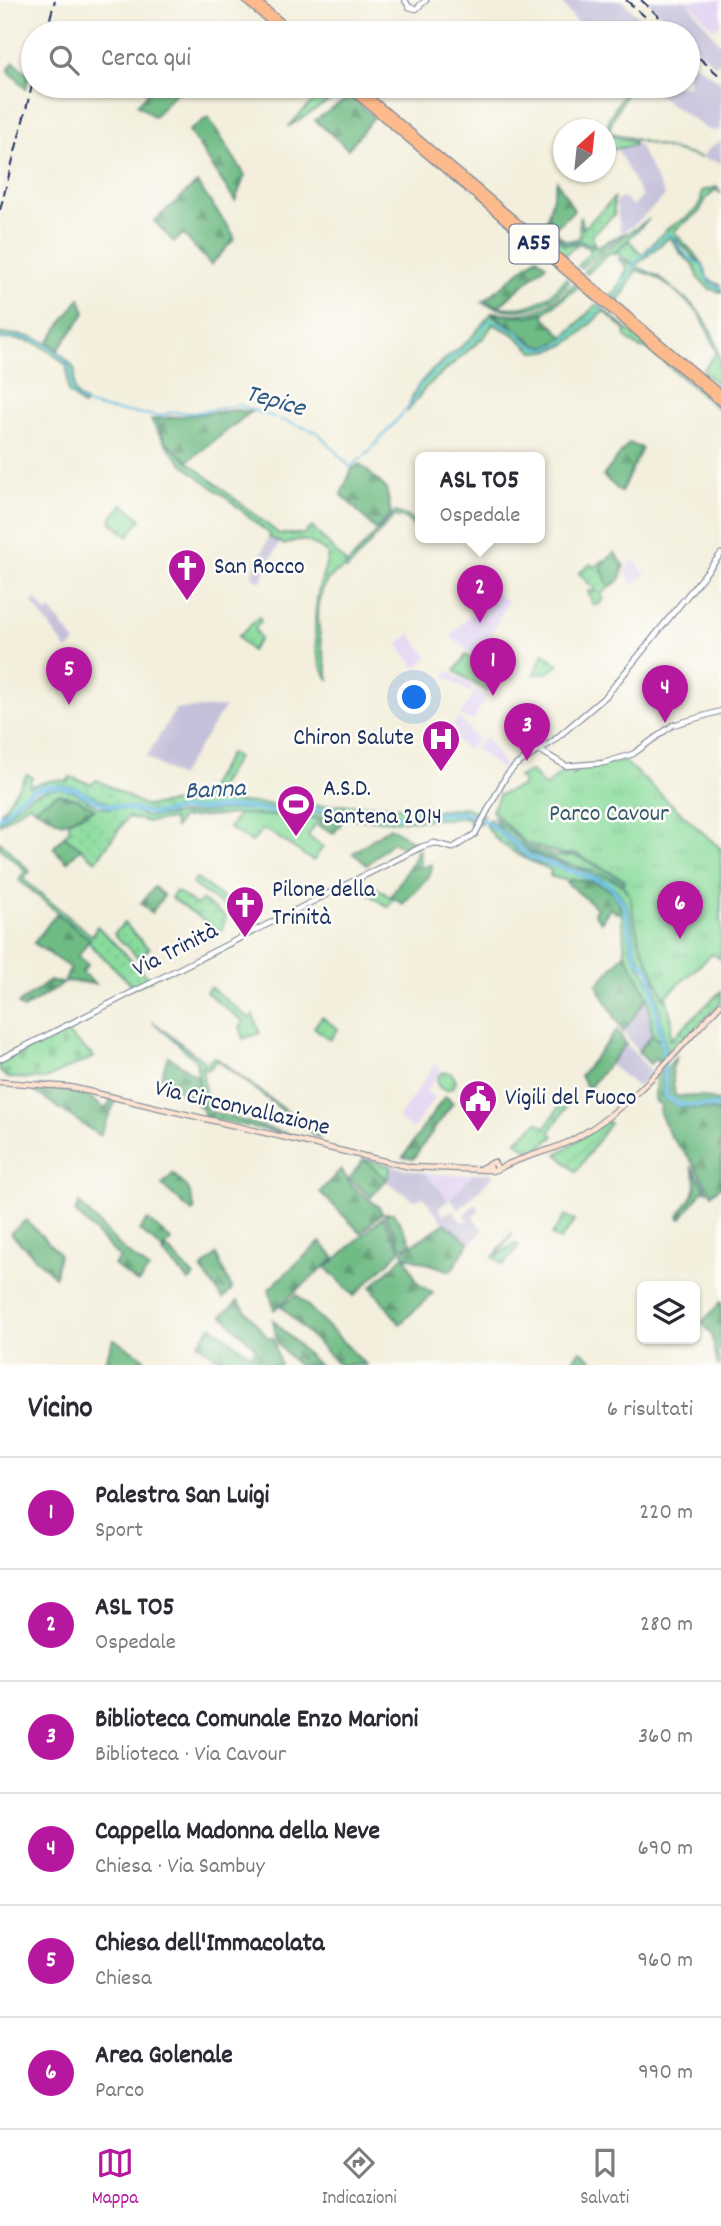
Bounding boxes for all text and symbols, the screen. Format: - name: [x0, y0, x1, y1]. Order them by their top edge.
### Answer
- search box: [21, 21, 700, 98]
- icon: search: [45, 41, 83, 79]
- text: Cerca qui: [101, 41, 191, 78]
- north arrow: [553, 119, 616, 182]
- road number: A55: [510, 224, 558, 264]
- water label: Tepice: [241, 376, 311, 429]
- popup: [415, 452, 545, 543]
- text: ASL TO5: [440, 463, 519, 500]
- text: Ospedale: [440, 500, 520, 533]
- church icon: San Rocco: [166, 547, 208, 602]
- place label: San Rocco: [214, 551, 305, 585]
- pin: 2: [457, 565, 503, 623]
- pin: 1: [470, 638, 516, 696]
- pin: 5: [46, 647, 92, 705]
- pin: 4: [642, 665, 688, 723]
- your location: [397, 680, 431, 714]
- pin: 3: [504, 703, 550, 761]
- hospital icon: Chiron Salute: [420, 718, 462, 773]
- place label: Chiron Salute: [293, 722, 414, 756]
- water label: Banna: [184, 771, 248, 811]
- place label: A.S.D. Santena 2014: [323, 773, 442, 835]
- sports icon: A.S.D. Santena 2014: [275, 783, 317, 838]
- park label: Parco Cavour: [549, 798, 669, 832]
- place label: Pilone della Trinità: [272, 874, 376, 936]
- pin: 6: [657, 881, 703, 939]
- church icon: Pilone della Trinità: [224, 884, 266, 939]
- street label: Via Trinità: [127, 915, 225, 987]
- street label: Via Circonvallazione: [151, 1072, 333, 1146]
- public building icon: Vigili del Fuoco: [457, 1078, 499, 1133]
- place label: Vigili del Fuoco: [505, 1082, 637, 1116]
- map controls: [637, 1281, 700, 1344]
- button: layers: [637, 1281, 700, 1344]
- text: Vicino: [28, 1389, 93, 1432]
- text: 6 risultati: [607, 1394, 693, 1427]
- text: Palestra San Luigi: [95, 1478, 269, 1515]
- text: 1: [48, 1497, 54, 1530]
- text: 220 m: [639, 1497, 693, 1530]
- text: Sport: [95, 1515, 143, 1548]
- text: ASL TO5: [95, 1590, 175, 1627]
- text: 2: [46, 1609, 56, 1642]
- text: 280 m: [640, 1609, 693, 1642]
- text: Ospedale: [95, 1627, 176, 1660]
- text: Biblioteca Comunale Enzo Marioni: [95, 1702, 418, 1739]
- text: 3: [46, 1721, 56, 1754]
- text: 360 m: [638, 1721, 693, 1754]
- text: Biblioteca · Via Cavour: [95, 1739, 286, 1772]
- text: Cappella Madonna della Neve: [95, 1814, 380, 1851]
- text: 4: [46, 1833, 56, 1866]
- text: 690 m: [638, 1833, 693, 1866]
- text: Chiesa · Via Sambuy: [95, 1851, 265, 1884]
- text: Chiesa dell'Immacolata: [95, 1926, 324, 1963]
- text: 5: [46, 1945, 56, 1978]
- text: 960 m: [638, 1945, 693, 1978]
- text: Chiesa: [95, 1963, 152, 1996]
- text: Area Golenale: [95, 2038, 233, 2075]
- text: 6: [45, 2057, 57, 2090]
- text: 990 m: [638, 2057, 693, 2090]
- text: Parco: [95, 2075, 144, 2108]
- tab: Mappa: [92, 2144, 138, 2213]
- tab: Indicazioni: [322, 2144, 397, 2213]
- tab: Salvati: [580, 2144, 629, 2213]

